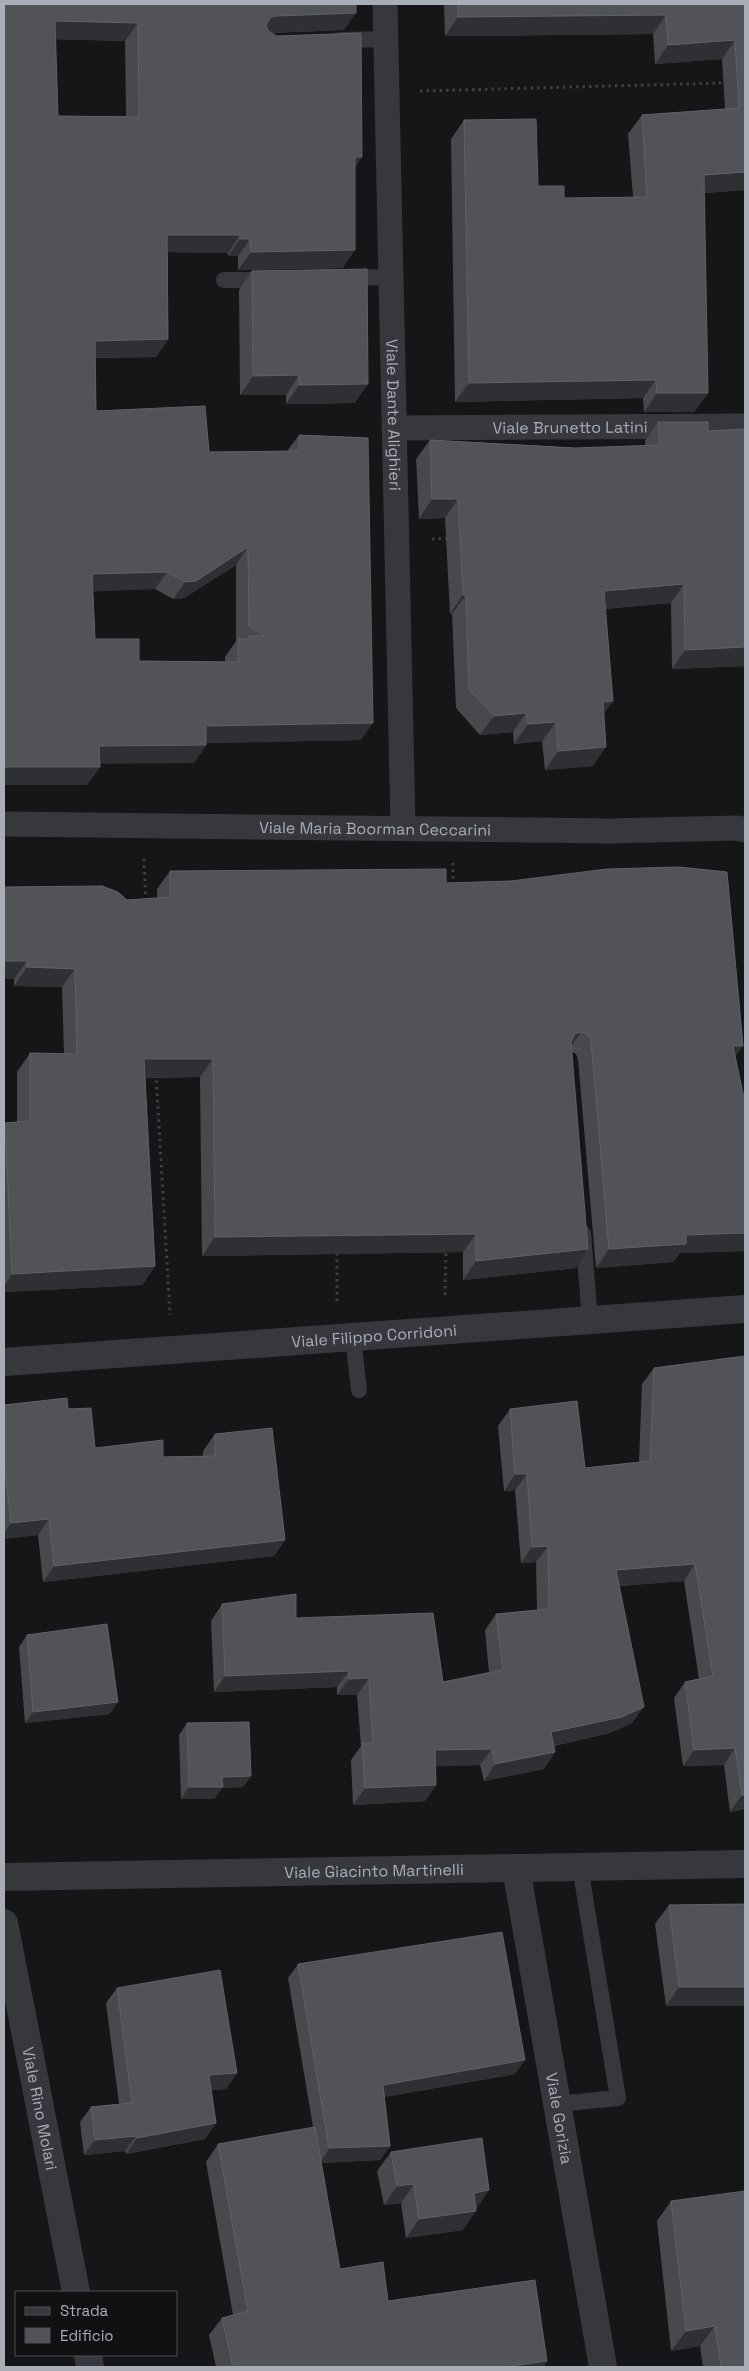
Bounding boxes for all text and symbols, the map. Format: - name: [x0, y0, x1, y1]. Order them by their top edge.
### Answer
- street label: Viale Dante Alighieri: [381, 339, 406, 491]
- street label: Viale Brunetto Latini: [492, 417, 648, 438]
- street label: Viale Maria Boorman Ceccarini: [259, 817, 491, 841]
- street label: Viale Filippo Corridoni: [291, 1320, 457, 1352]
- street label: Viale Giacinto Martinelli: [284, 1859, 464, 1883]
- street label: Viale Rino Molari: [17, 2045, 62, 2172]
- street label: Viale Gorizia: [541, 2071, 577, 2166]
- legend: [15, 2291, 178, 2356]
- text: Strada: [60, 2301, 109, 2320]
- text: Edificio: [60, 2326, 114, 2345]

